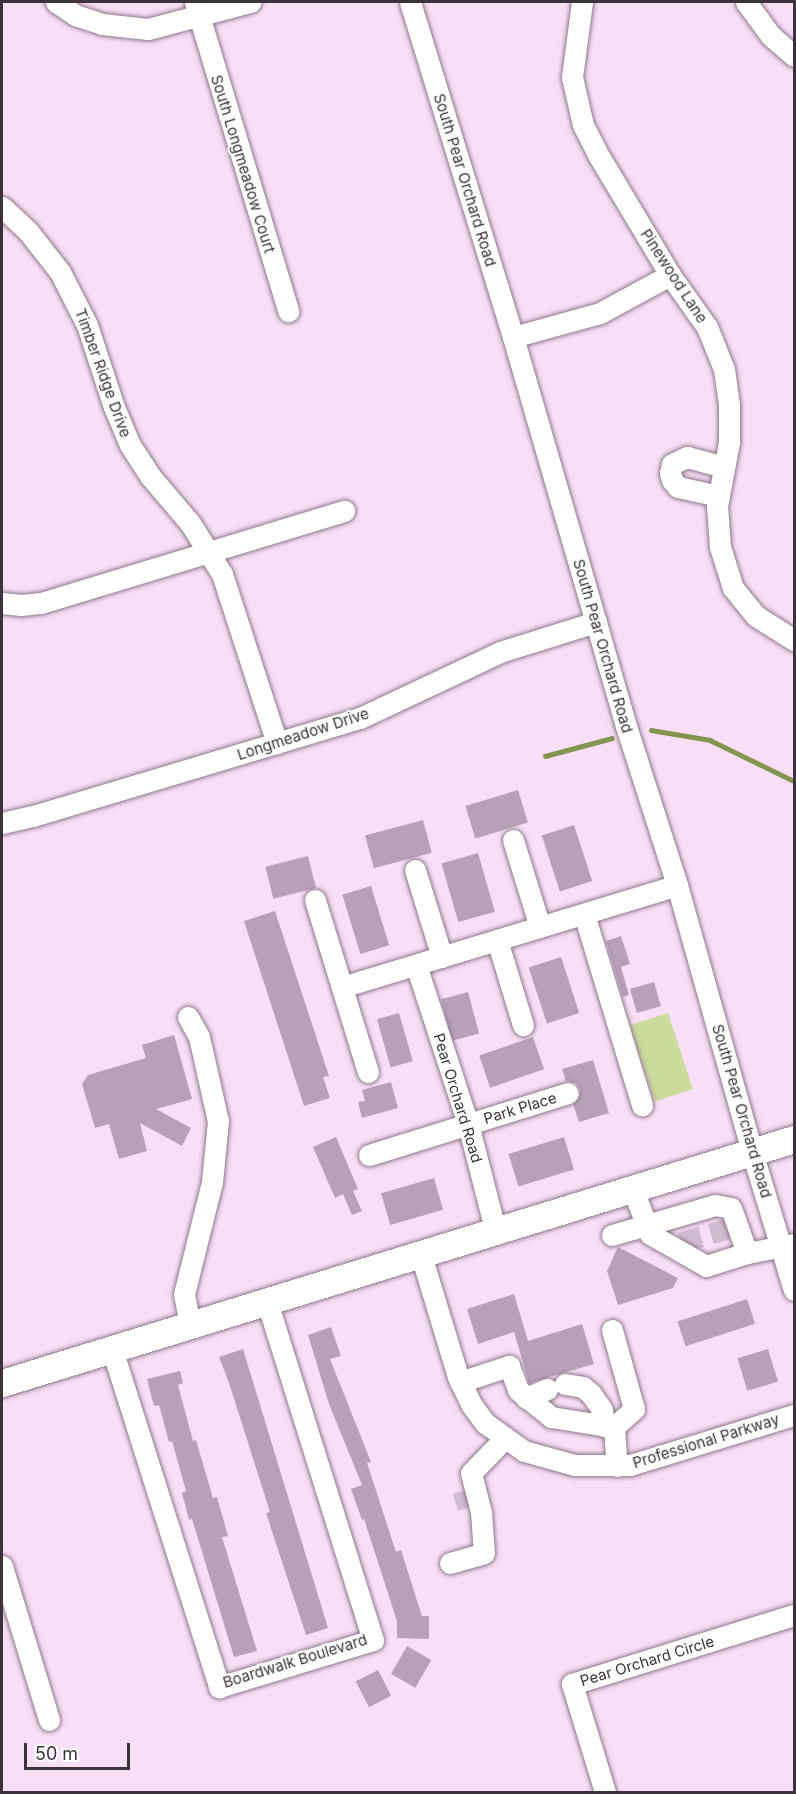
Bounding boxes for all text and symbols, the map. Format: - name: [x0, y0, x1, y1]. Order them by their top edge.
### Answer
- street label: South Longmeadow Court: [207, 73, 279, 255]
- street label: South Pear Orchard Road: [430, 91, 500, 269]
- street label: Pinewood Lane: [637, 226, 711, 326]
- street label: Timber Ridge Drive: [71, 306, 135, 440]
- street label: South Pear Orchard Road: [570, 557, 636, 735]
- street label: Longmeadow Drive: [235, 704, 371, 764]
- street label: South Pear Orchard Road: [709, 1022, 775, 1200]
- street label: Pear Orchard Road: [430, 1031, 486, 1165]
- street label: Park Place: [481, 1088, 559, 1128]
- street label: Professional Parkway: [630, 1410, 782, 1472]
- street label: Boardwalk Boulevard: [221, 1630, 369, 1692]
- street label: Pear Orchard Circle: [578, 1632, 716, 1690]
- scale bar: [27, 1731, 134, 1769]
- text: 50 m: [35, 1743, 78, 1764]

